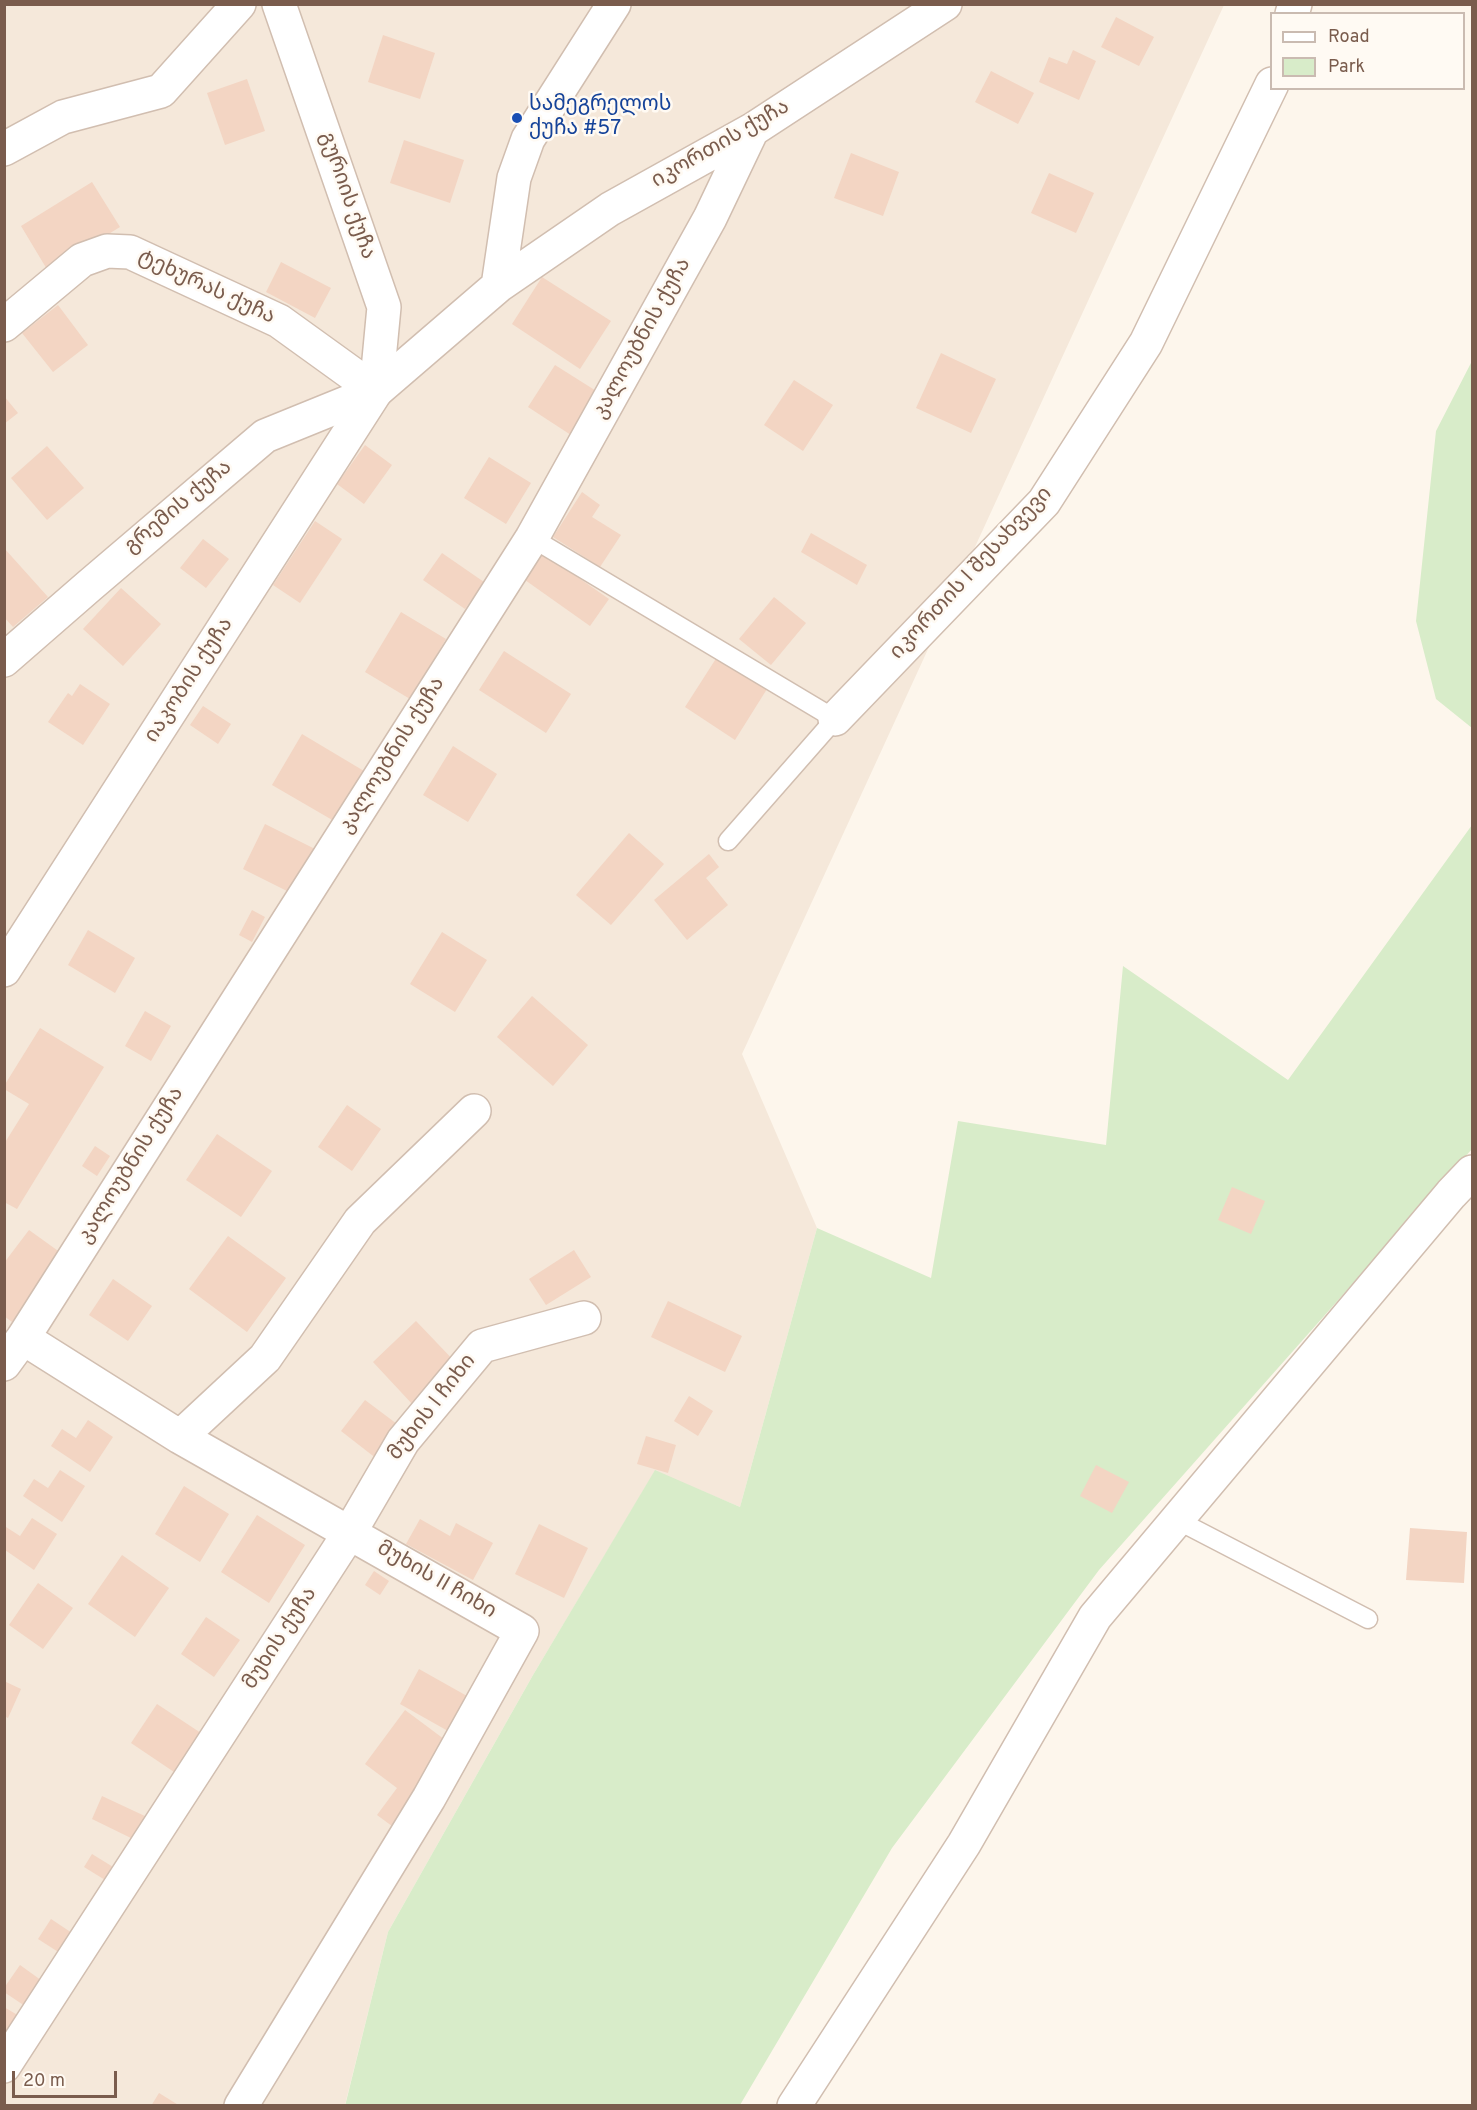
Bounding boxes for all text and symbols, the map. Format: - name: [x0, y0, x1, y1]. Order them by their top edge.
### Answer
- legend: [1270, 12, 1465, 90]
- text: Road: [1328, 26, 1370, 49]
- text: Park: [1328, 56, 1365, 79]
- place label: სამეგრელოს ქუჩა #57: [529, 93, 671, 143]
- street label: იკორთის ქუჩა: [648, 95, 794, 195]
- marker: სამეგრელოს ქუჩა #57: [510, 111, 524, 125]
- street label: გურიის ქუჩა: [312, 129, 380, 263]
- street label: ტეხურას ქუჩა: [133, 245, 279, 331]
- street label: კალოუბნის ქუჩა: [588, 254, 698, 424]
- street label: გრემის ქუჩა: [120, 456, 238, 560]
- street label: იკორთის I შესახვევი: [886, 483, 1058, 665]
- street label: იაკობის ქუჩა: [140, 614, 240, 748]
- street label: კალოუბნის ქუჩა: [335, 673, 451, 839]
- street label: კალოუბნის ქუჩა: [74, 1083, 190, 1249]
- street label: მუხის I ჩიხი: [384, 1350, 482, 1466]
- street label: მუხის II ჩიხი: [372, 1537, 500, 1625]
- street label: მუხის ქუჩა: [239, 1583, 323, 1695]
- scale bar: [15, 2059, 120, 2097]
- text: 20 m: [23, 2070, 65, 2093]

